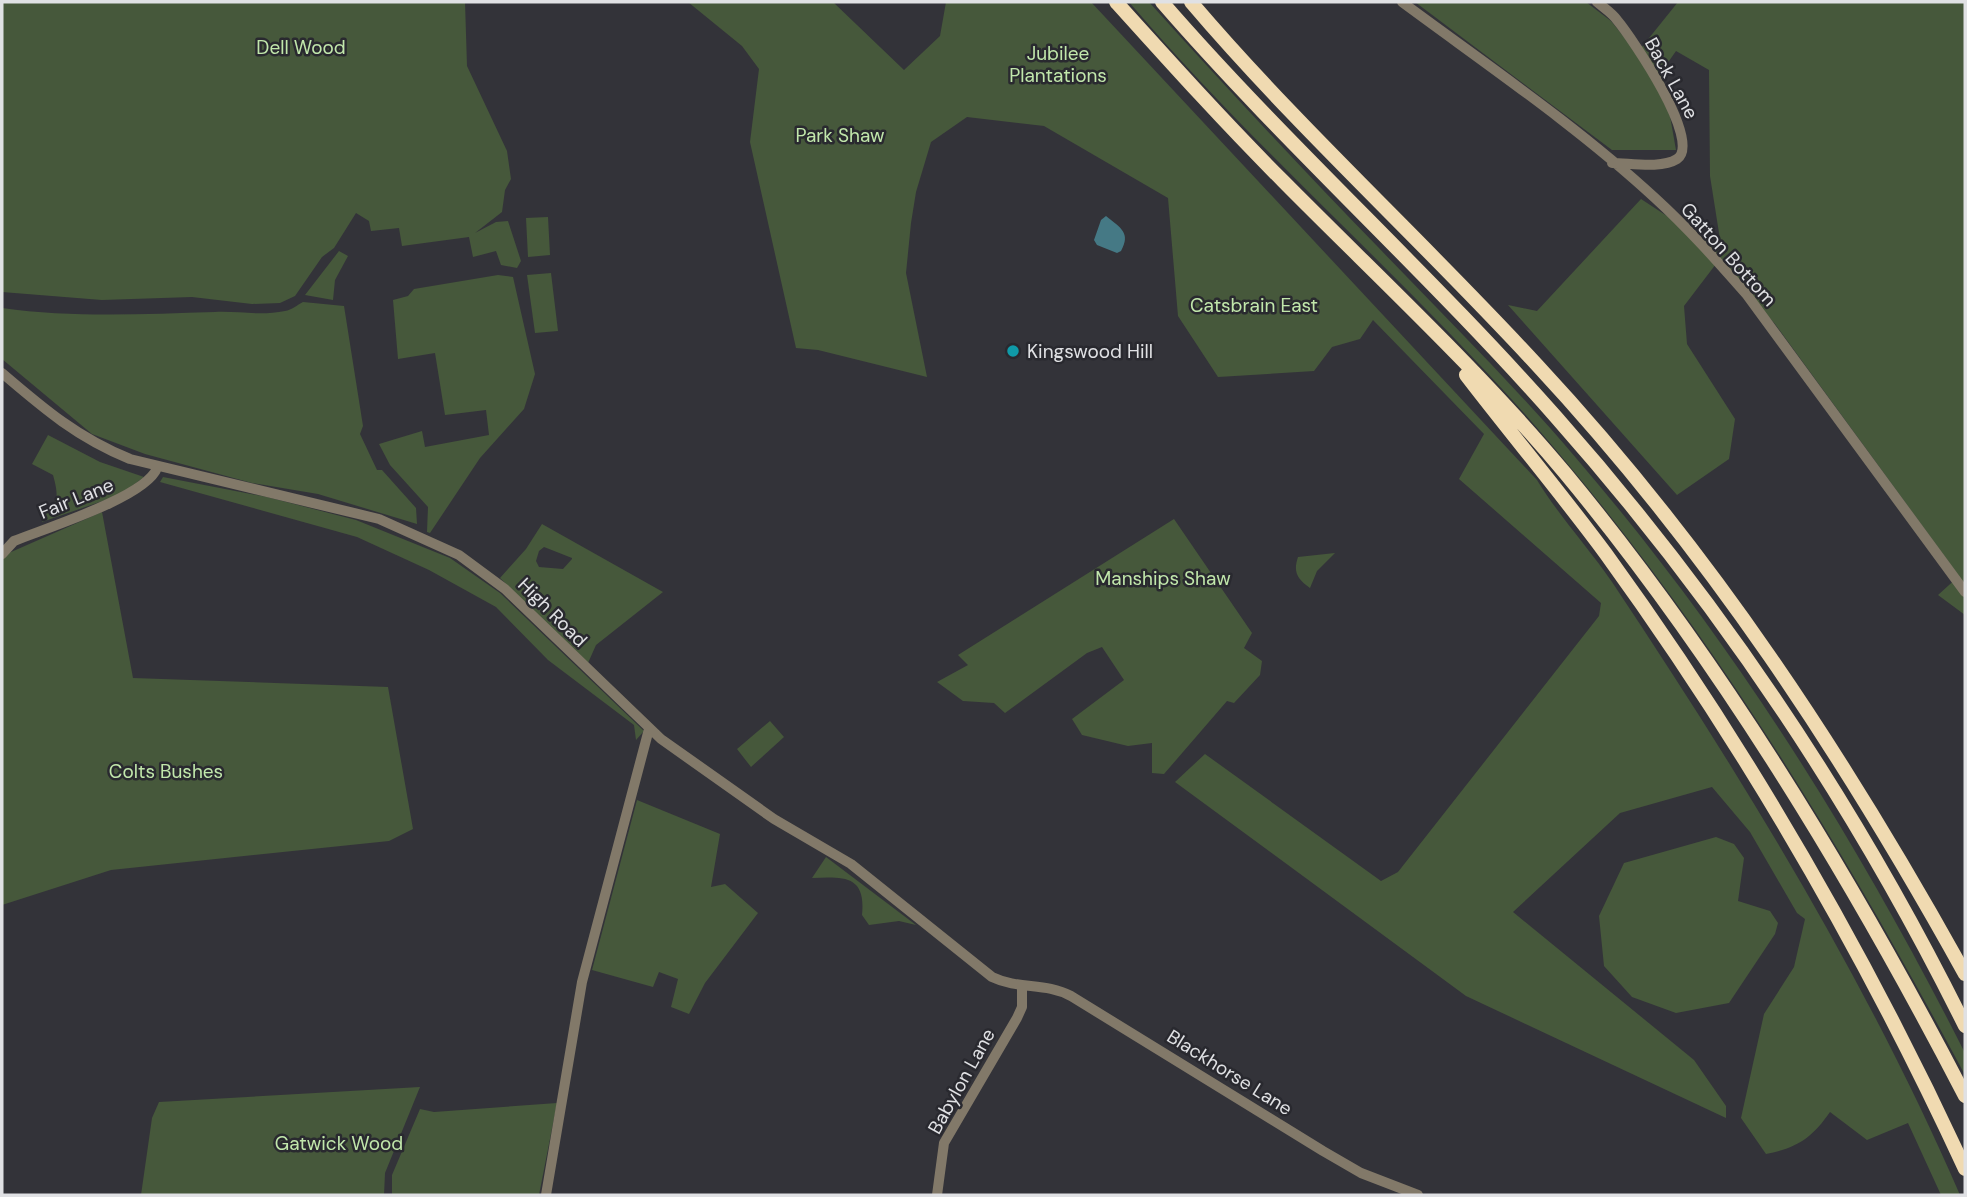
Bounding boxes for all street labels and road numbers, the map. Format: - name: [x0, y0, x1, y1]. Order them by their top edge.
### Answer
- street label: Back Lane: [1639, 33, 1704, 123]
- street label: Gatton Bottom: [1675, 197, 1782, 312]
- street label: Fair Lane: [35, 472, 117, 525]
- street label: High Road: [513, 572, 593, 652]
- street label: Babylon Lane: [922, 1024, 1001, 1138]
- street label: Blackhorse Lane: [1162, 1024, 1297, 1121]

